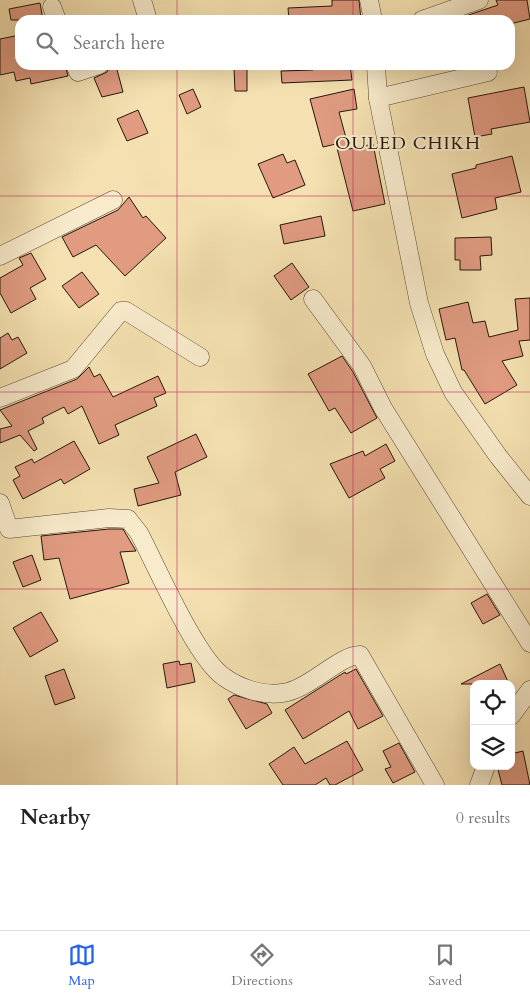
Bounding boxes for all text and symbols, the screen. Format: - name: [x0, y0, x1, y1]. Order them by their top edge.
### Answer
- search box: [15, 15, 515, 70]
- icon: search: [33, 29, 61, 57]
- text: Search here: [73, 30, 165, 56]
- district label: OULED CHIKH: [335, 131, 481, 156]
- map controls: [470, 680, 515, 770]
- button: locate: [470, 680, 515, 725]
- button: layers: [470, 725, 515, 770]
- text: Nearby: [20, 803, 91, 832]
- text: 0 results: [456, 807, 510, 829]
- tab: Map: [68, 941, 96, 990]
- tab: Directions: [231, 941, 293, 990]
- tab: Saved: [428, 941, 462, 990]

